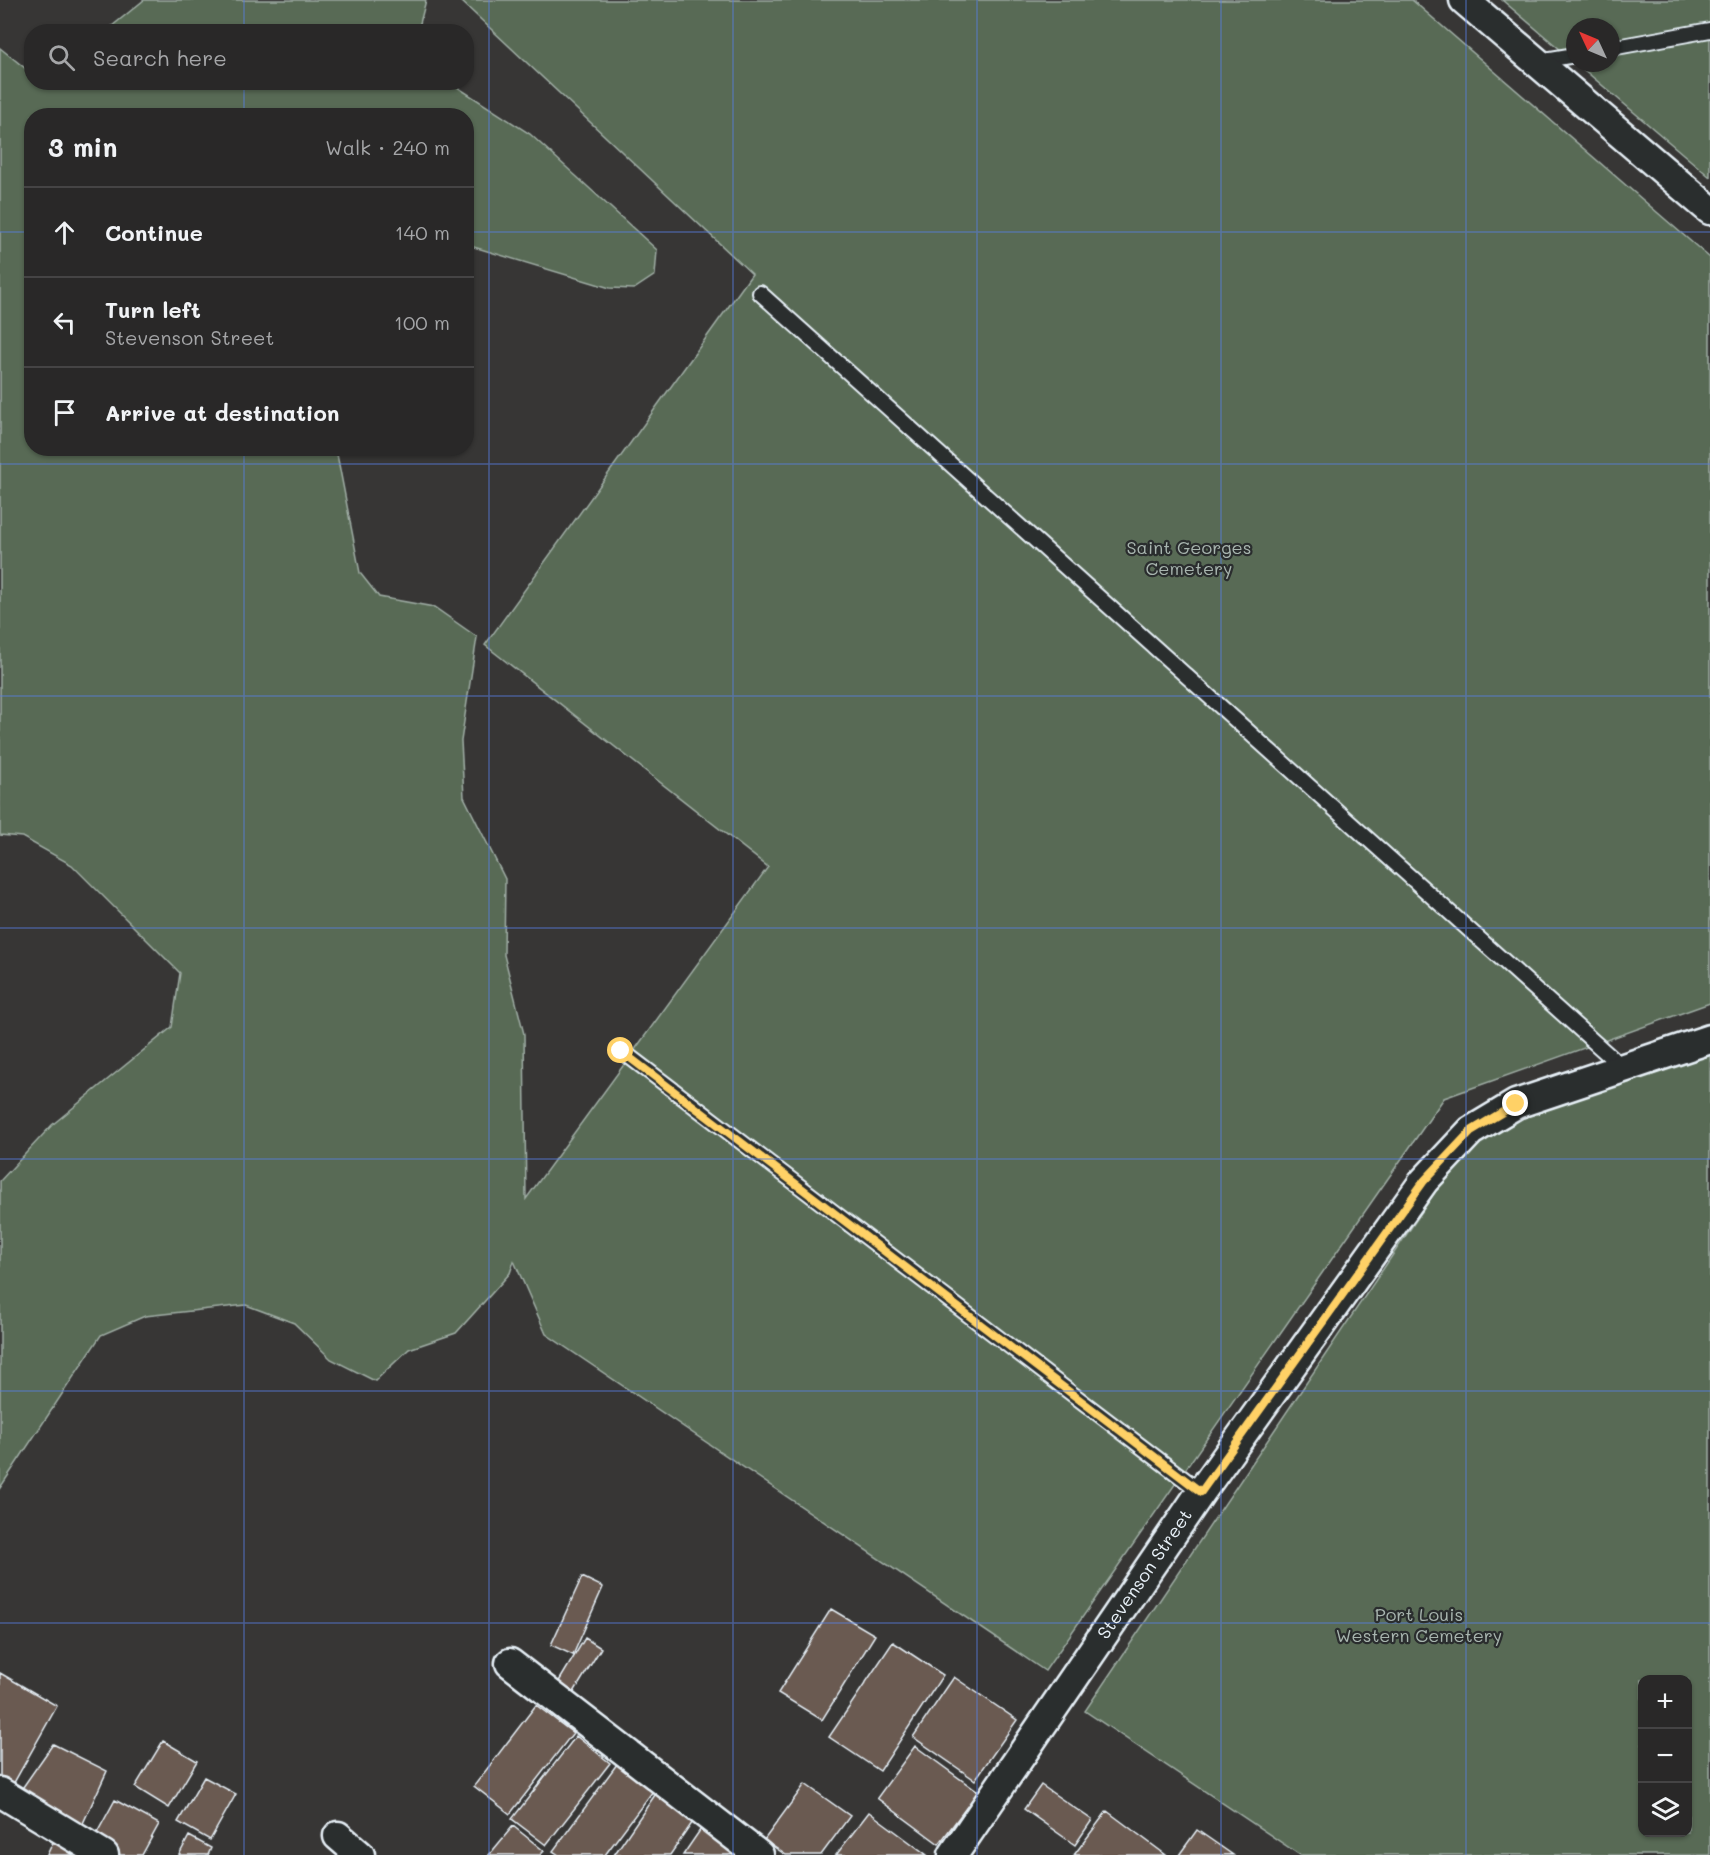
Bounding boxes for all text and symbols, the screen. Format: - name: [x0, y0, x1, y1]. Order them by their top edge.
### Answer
- north arrow: [1566, 18, 1620, 72]
- search box: [24, 24, 474, 90]
- icon: search: [45, 41, 78, 74]
- text: Search here: [93, 43, 227, 72]
- text: 3 min: [48, 130, 117, 164]
- text: Walk · 240 m: [325, 134, 450, 160]
- icon: ahead: [48, 216, 81, 249]
- text: Continue: [105, 218, 203, 247]
- text: 140 m: [395, 219, 450, 245]
- text: Turn left: [105, 295, 201, 324]
- icon: left: [48, 306, 81, 339]
- text: 100 m: [394, 309, 450, 335]
- text: Stevenson Street: [105, 324, 274, 350]
- icon: arrive: [48, 396, 81, 429]
- text: Arrive at destination: [105, 398, 340, 427]
- park label: Saint Georges Cemetery: [1126, 535, 1252, 580]
- route start: [607, 1037, 633, 1063]
- route end: [1502, 1090, 1528, 1116]
- street label: Stevenson Street: [1091, 1504, 1197, 1643]
- park label: Port Louis Western Cemetery: [1336, 1602, 1502, 1647]
- map controls: [1638, 1675, 1692, 1837]
- button: +: [1638, 1675, 1692, 1729]
- button: −: [1638, 1729, 1692, 1783]
- button: layers: [1638, 1783, 1692, 1837]

